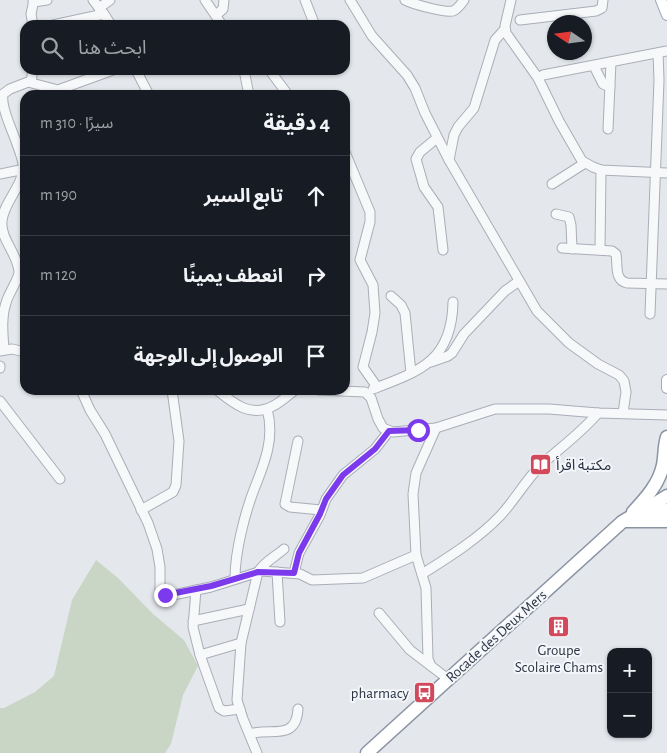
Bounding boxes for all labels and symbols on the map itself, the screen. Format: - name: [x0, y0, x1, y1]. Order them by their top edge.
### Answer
- north arrow: [547, 15, 592, 60]
- route start: [407, 419, 430, 442]
- library icon: مكتبة اقرأ: [528, 453, 552, 477]
- place label: مكتبة اقرأ: [556, 456, 611, 474]
- route end: [154, 584, 177, 607]
- street label: Rocade des Deux Mers: [443, 587, 550, 685]
- building icon: Groupe Scolaire Chams: [547, 615, 571, 639]
- place label: Groupe Scolaire Chams: [515, 643, 603, 675]
- bus stop icon: pharmacy: [413, 681, 437, 705]
- place label: pharmacy: [351, 686, 410, 701]

